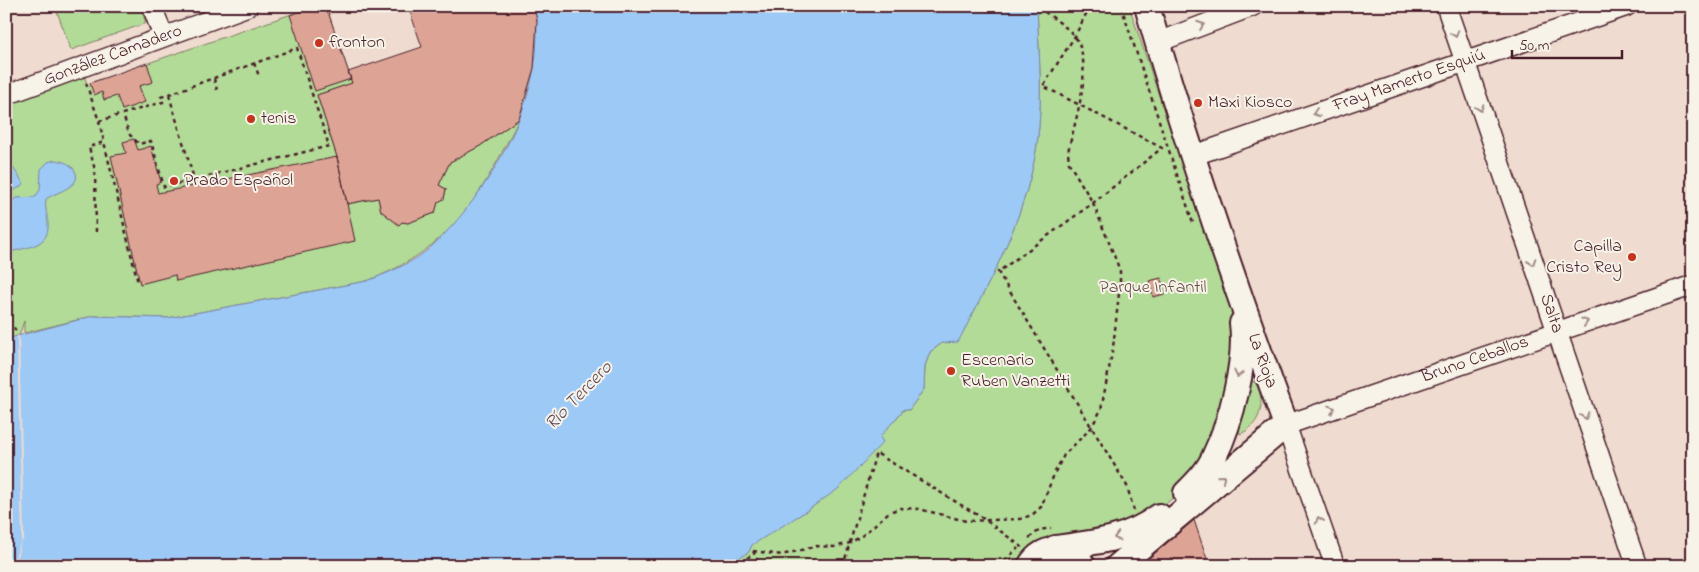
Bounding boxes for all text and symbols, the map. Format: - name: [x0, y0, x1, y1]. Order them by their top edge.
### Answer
- street label: González Camadero: [40, 18, 186, 93]
- one-way arrow: [1197, 21, 1205, 31]
- scale bar: [1512, 28, 1622, 60]
- one-way arrow: [1450, 29, 1460, 38]
- place label: fronton: [329, 30, 385, 56]
- text: 50 m: [1519, 35, 1550, 57]
- marker: fronton: [313, 37, 325, 49]
- street label: Fray Mamerto Esquiú: [1329, 43, 1489, 120]
- place label: Maxi Kiosco: [1208, 90, 1292, 116]
- marker: Maxi Kiosco: [1192, 97, 1204, 109]
- one-way arrow: [1475, 103, 1485, 112]
- place label: tenis: [261, 106, 296, 132]
- one-way arrow: [1312, 107, 1321, 117]
- marker: tenis: [245, 113, 257, 125]
- place label: Prado Español: [184, 168, 293, 194]
- marker: Prado Español: [168, 175, 180, 187]
- place label: Capilla Cristo Rey: [1546, 234, 1622, 281]
- marker: Capilla Cristo Rey: [1626, 251, 1638, 263]
- one-way arrow: [1526, 257, 1536, 266]
- park label: Parque Infantil: [1099, 275, 1207, 301]
- street label: Salta: [1532, 290, 1570, 337]
- one-way arrow: [1580, 317, 1588, 327]
- street label: Bruno Ceballos: [1416, 329, 1532, 391]
- street label: La Rioja: [1240, 330, 1284, 392]
- place label: Escenario Ruben Vanzetti: [961, 348, 1070, 395]
- water label: Río Tercero: [539, 355, 620, 437]
- marker: Escenario Ruben Vanzetti: [945, 365, 957, 377]
- one-way arrow: [1234, 370, 1244, 379]
- one-way arrow: [1327, 405, 1335, 415]
- one-way arrow: [1579, 411, 1589, 420]
- one-way arrow: [1217, 475, 1226, 484]
- one-way arrow: [1314, 516, 1324, 524]
- one-way arrow: [1114, 532, 1122, 542]

